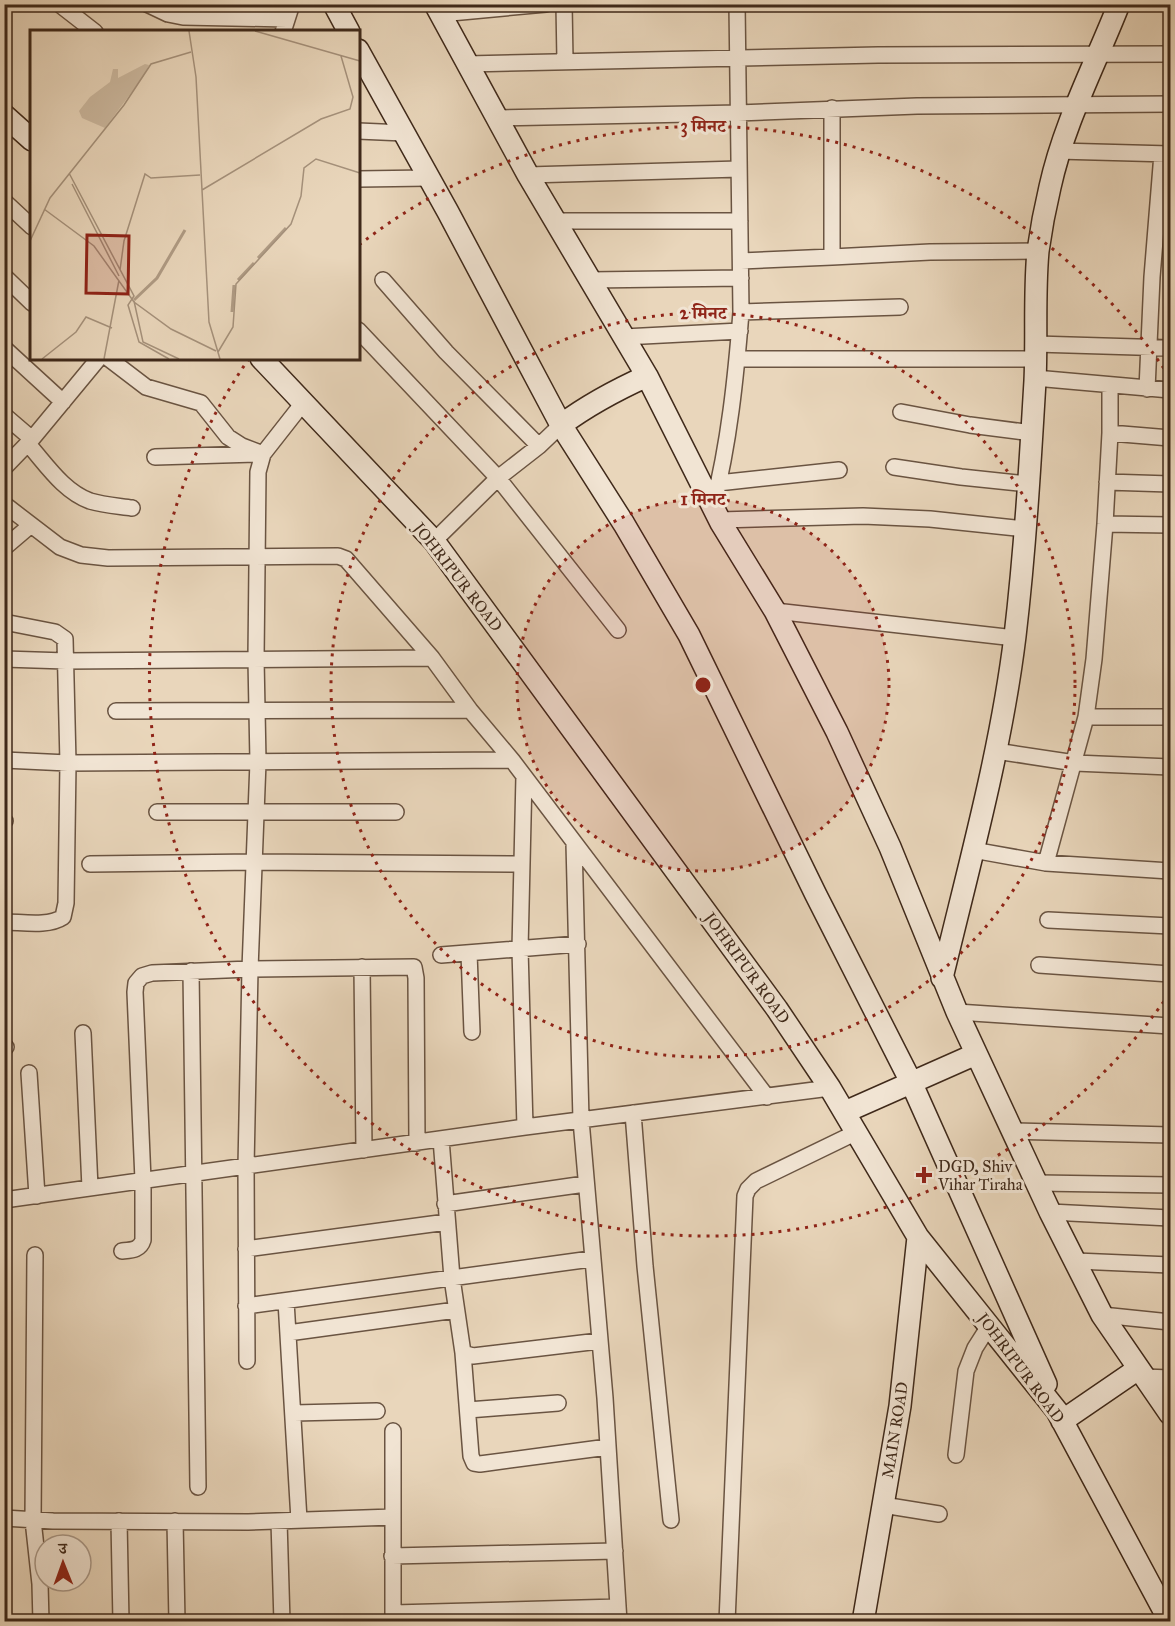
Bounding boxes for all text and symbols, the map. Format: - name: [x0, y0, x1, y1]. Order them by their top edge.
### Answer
- inset map: [30, 30, 360, 360]
- text: 3 मिनट: [680, 115, 727, 138]
- text: 2 मिनट: [680, 302, 728, 324]
- text: 1 मिनट: [680, 488, 727, 510]
- street label: JOHRIPUR ROAD: [408, 517, 506, 636]
- centre of rings: [693, 675, 713, 695]
- street label: JOHRIPUR ROAD: [698, 907, 794, 1028]
- place label: DGD, Shiv Vihar Tiraha: [937, 1157, 1023, 1194]
- marker: DGD, Shiv Vihar Tiraha: [915, 1166, 933, 1184]
- street label: JOHRIPUR ROAD: [971, 1308, 1069, 1427]
- street label: MAIN ROAD: [878, 1380, 912, 1480]
- north arrow: [33, 1533, 93, 1593]
- text: उ: [58, 1539, 69, 1558]

